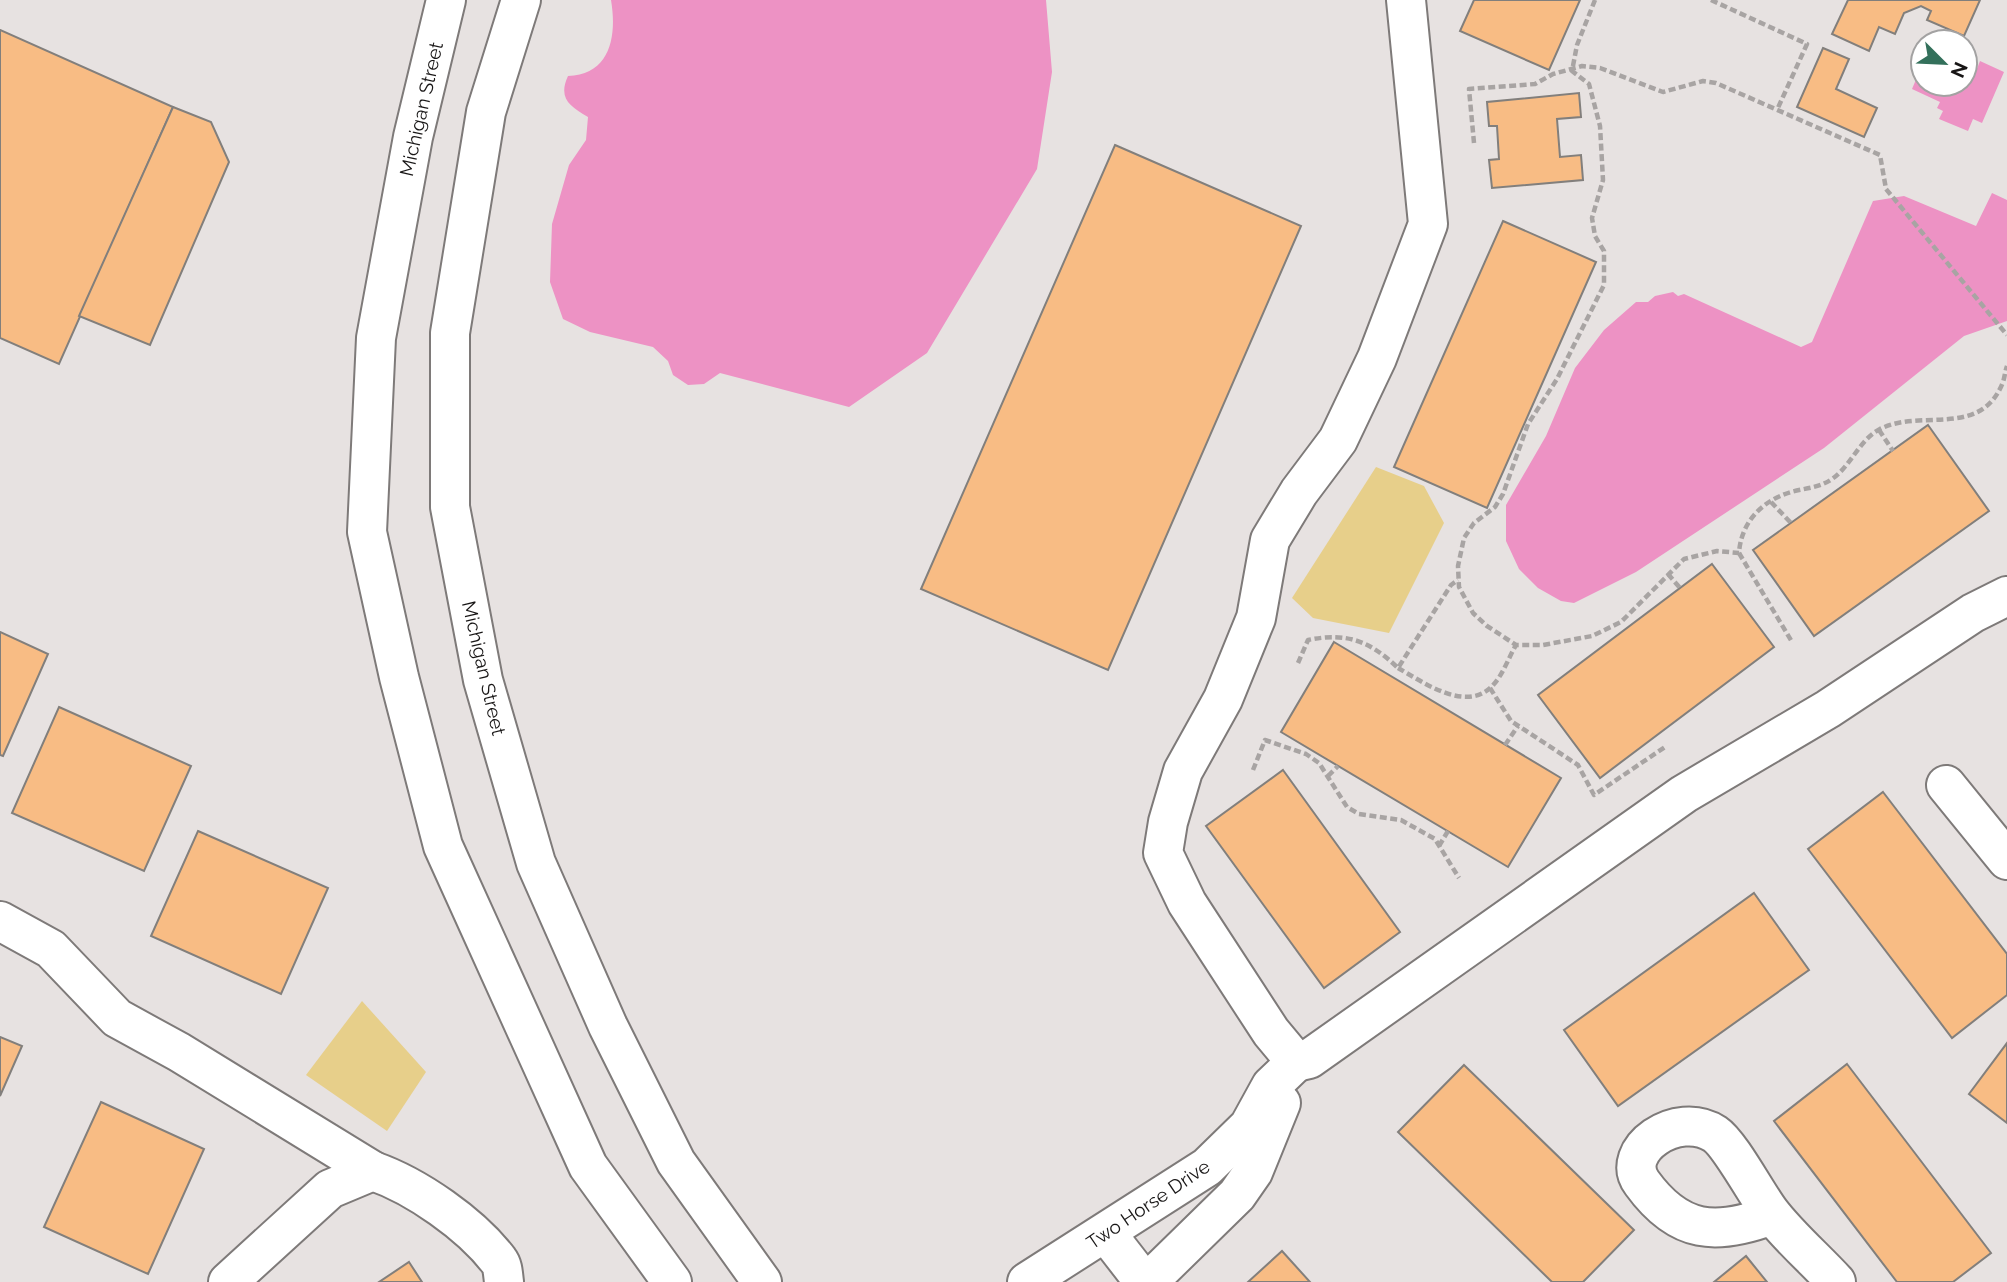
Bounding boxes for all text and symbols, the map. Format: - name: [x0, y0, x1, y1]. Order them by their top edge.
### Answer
- north arrow: [1909, 28, 1979, 98]
- street label: Michigan Street: [395, 39, 447, 178]
- text: N: [1947, 59, 1973, 81]
- street label: Michigan Street: [458, 599, 510, 738]
- street label: Two Horse Drive: [1082, 1155, 1214, 1253]

